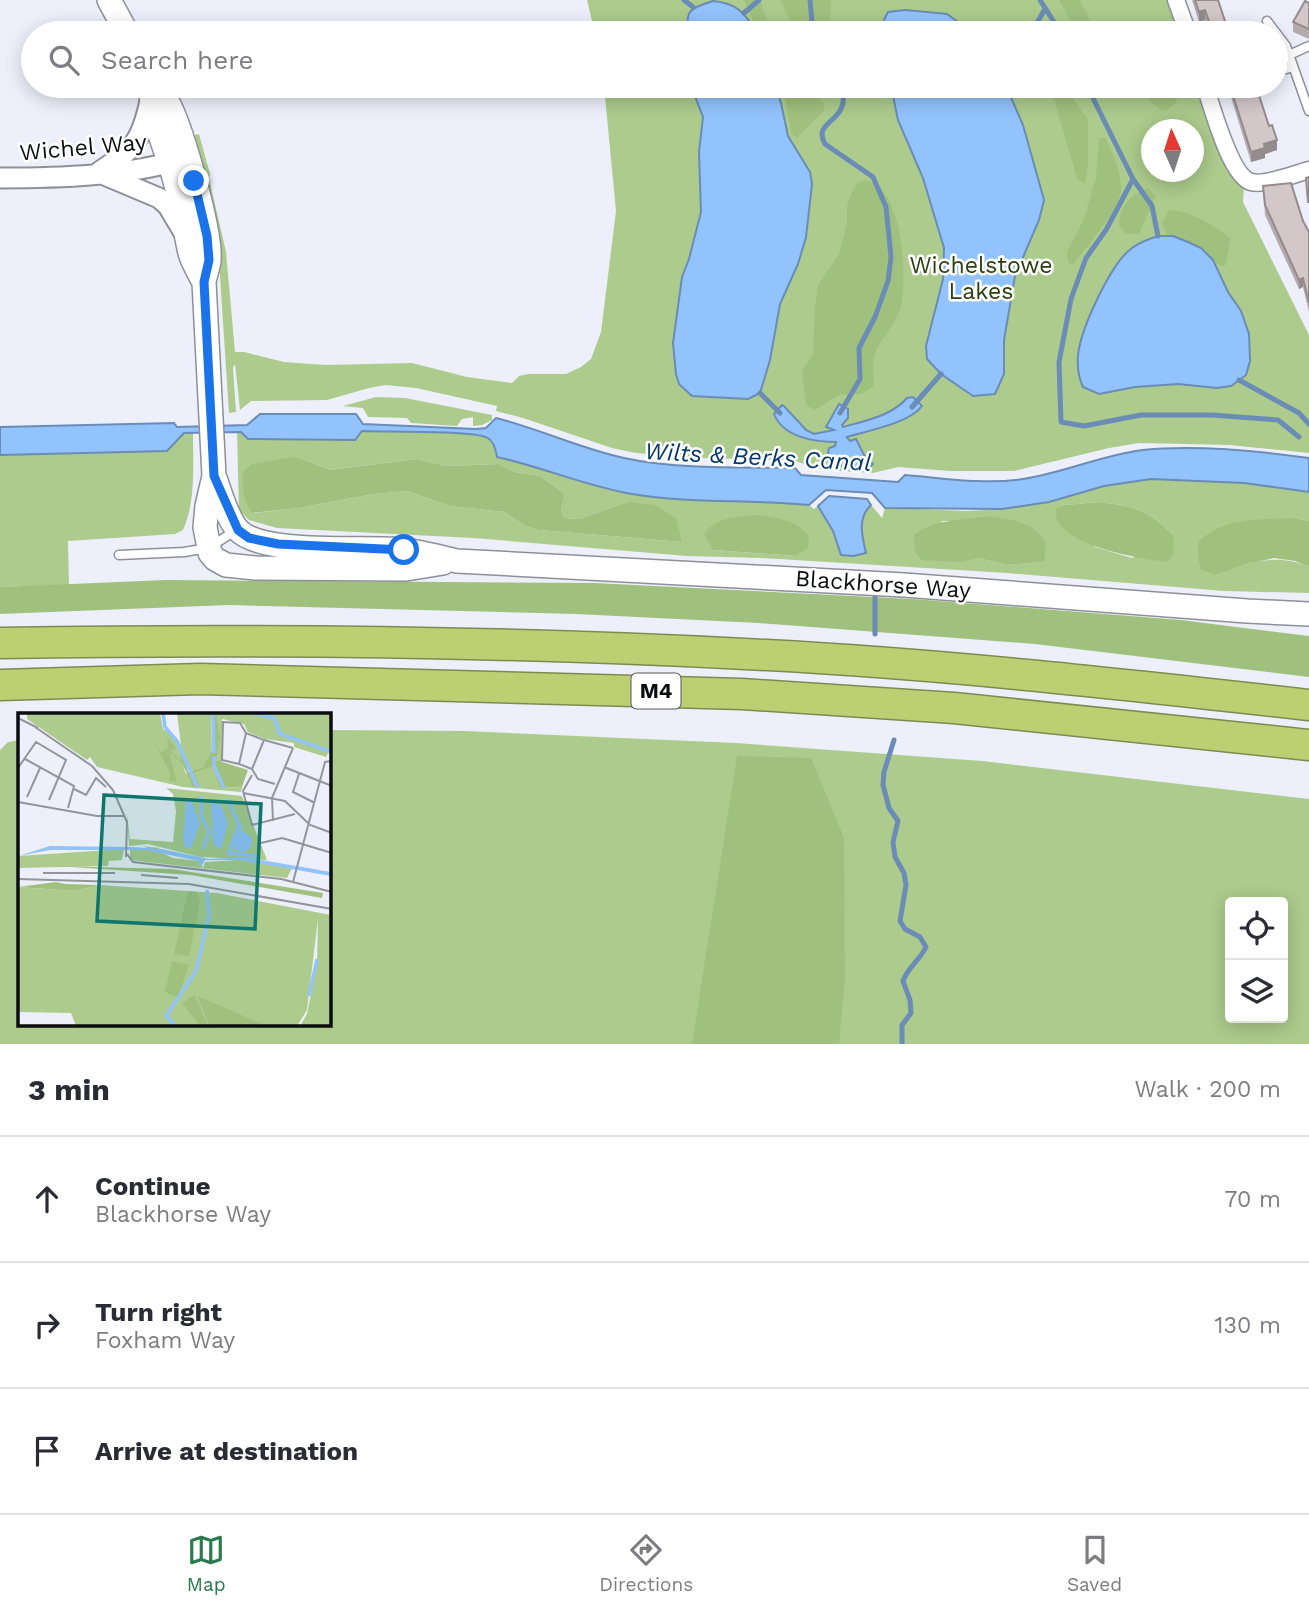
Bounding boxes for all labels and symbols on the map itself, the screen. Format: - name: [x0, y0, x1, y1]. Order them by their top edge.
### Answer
- north arrow: [1141, 119, 1204, 182]
- street label: Wichel Way: [18, 128, 148, 167]
- route end: [178, 165, 209, 196]
- park label: Wichelstowe Lakes: [910, 252, 1052, 305]
- water label: Wilts & Berks Canal: [644, 437, 872, 477]
- route start: [388, 534, 419, 565]
- street label: Blackhorse Way: [794, 565, 972, 604]
- road number: M4: [632, 674, 680, 708]
- inset map: [18, 713, 331, 1026]

